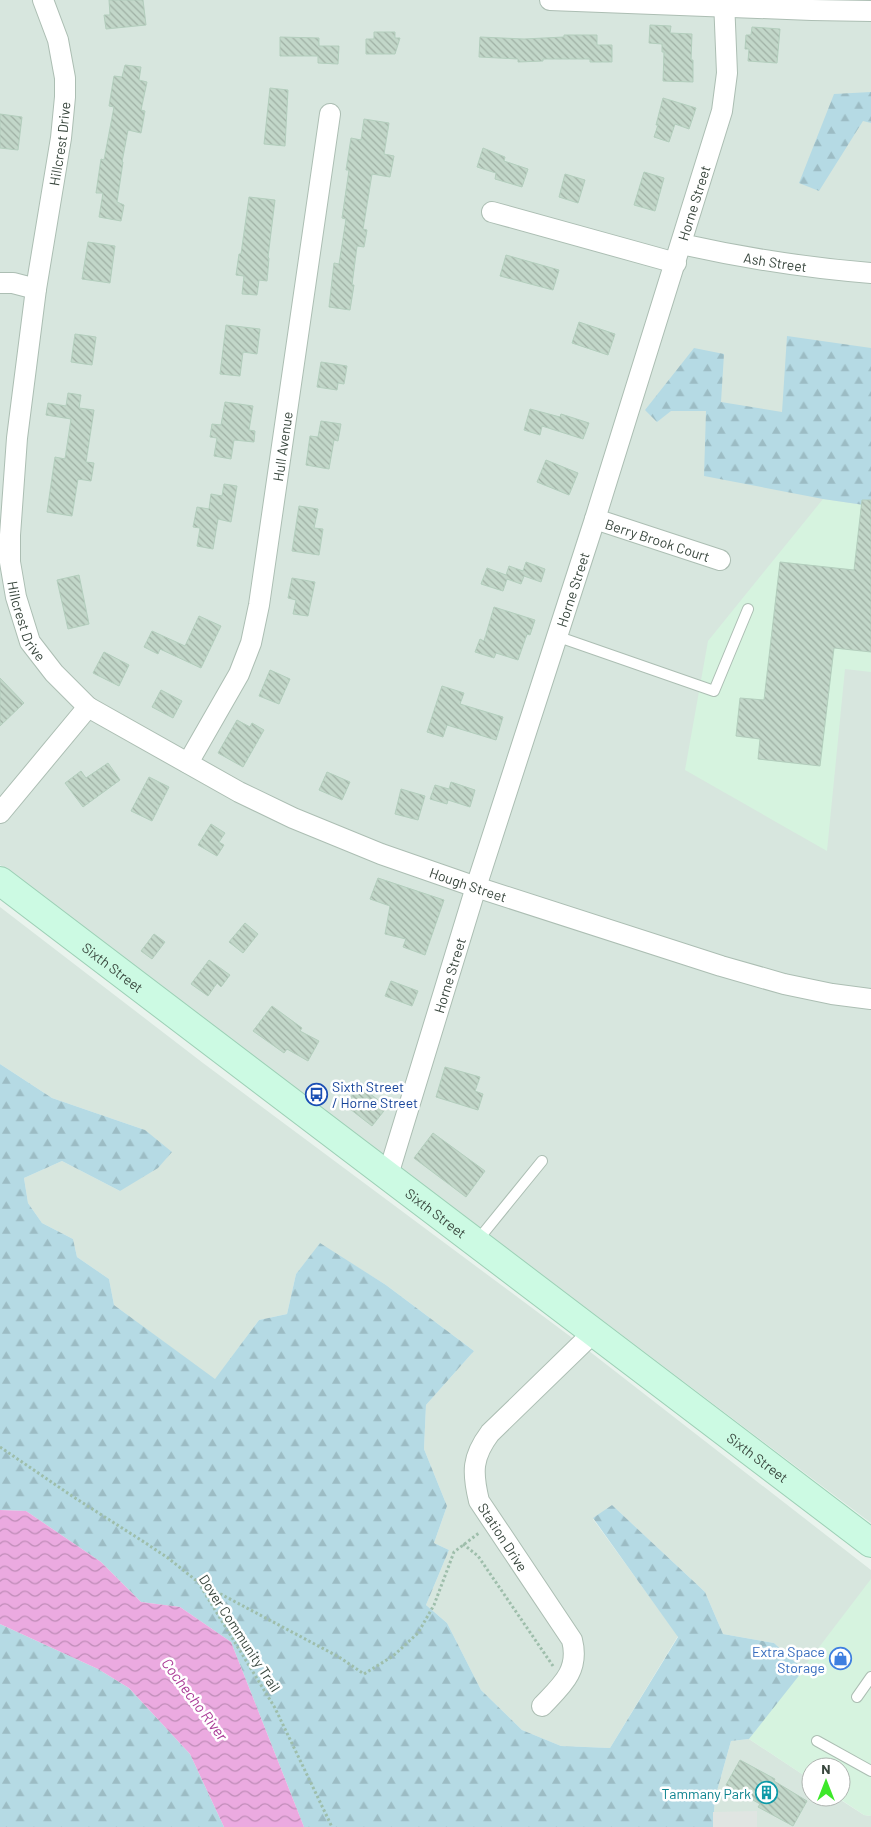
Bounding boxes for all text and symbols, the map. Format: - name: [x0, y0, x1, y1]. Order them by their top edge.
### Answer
- street label: Hillcrest Drive: [45, 101, 73, 187]
- street label: Horne Street: [674, 163, 713, 243]
- street label: Ash Street: [742, 248, 808, 275]
- street label: Hull Avenue: [268, 410, 295, 482]
- street label: Berry Brook Court: [603, 514, 712, 565]
- street label: Horne Street: [552, 550, 592, 629]
- street label: Hillcrest Drive: [5, 579, 50, 664]
- street label: Hough Street: [427, 863, 509, 905]
- street label: Horne Street: [430, 935, 469, 1015]
- street label: Sixth Street: [79, 938, 147, 996]
- place label: Sixth Street / Horne Street: [332, 1078, 418, 1111]
- bus stop icon: Sixth Street / Horne Street: [304, 1082, 328, 1106]
- street label: Sixth Street: [402, 1184, 470, 1241]
- street label: Sixth Street: [724, 1428, 792, 1486]
- street label: Station Drive: [475, 1500, 531, 1574]
- street label: Dover Community Trail: [196, 1571, 284, 1695]
- place label: Extra Space Storage: [752, 1643, 825, 1676]
- shop icon: Extra Space Storage: [829, 1647, 853, 1671]
- water label: Cochecho River: [158, 1654, 232, 1744]
- north arrow: [801, 1757, 851, 1807]
- text: N: [821, 1760, 831, 1777]
- building icon: Tammany Park: [755, 1781, 779, 1805]
- place label: Tammany Park: [662, 1785, 751, 1802]

